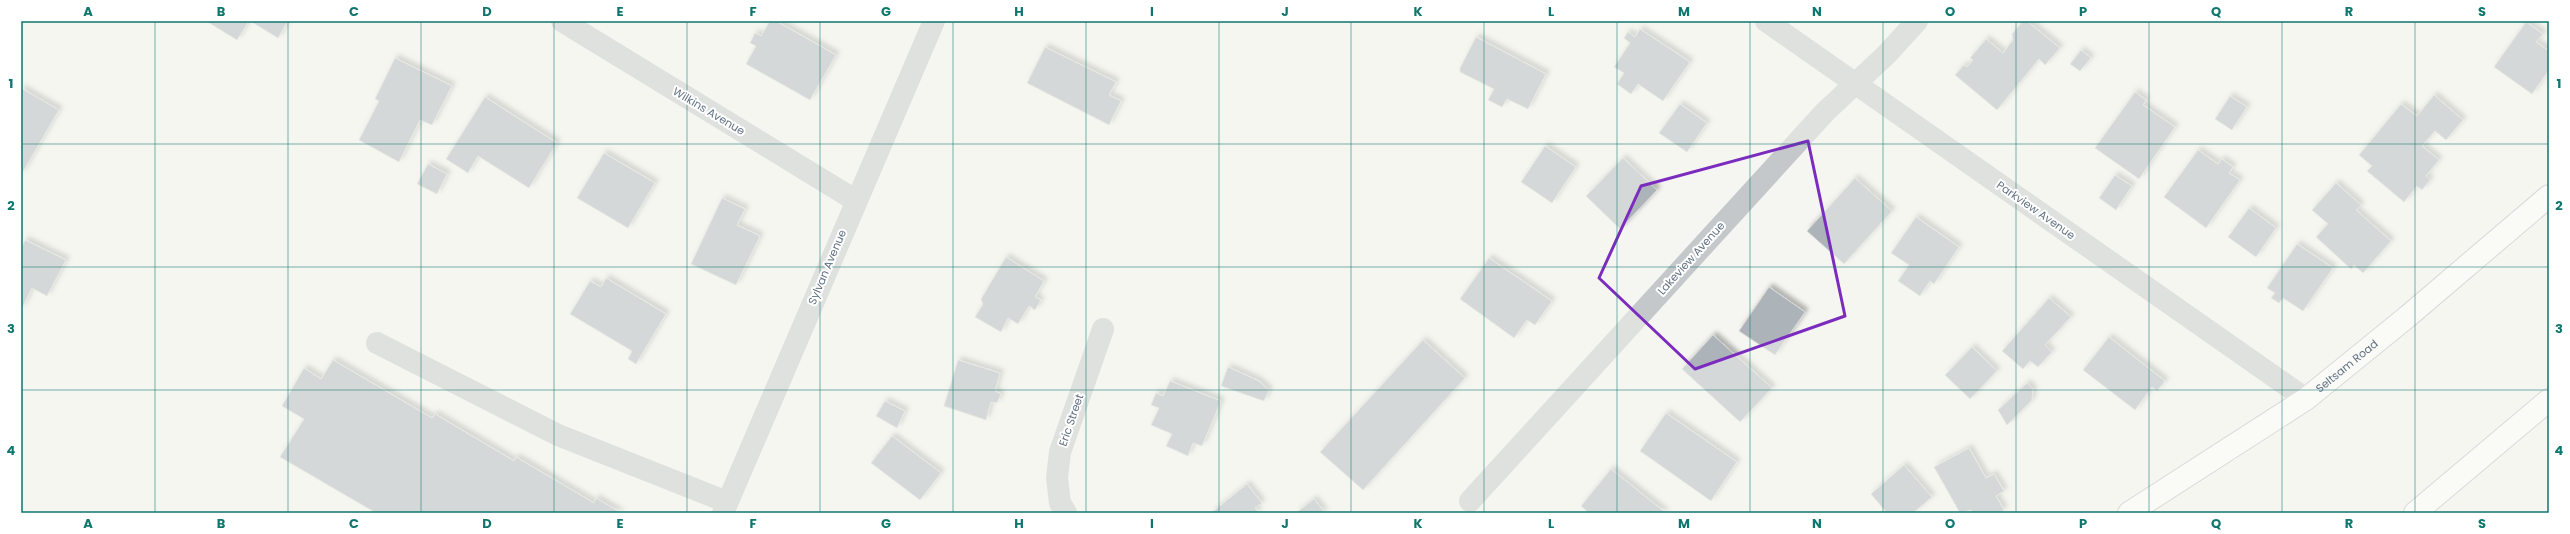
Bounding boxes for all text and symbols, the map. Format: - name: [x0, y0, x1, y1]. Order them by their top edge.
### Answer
- text: A: [83, 2, 93, 21]
- text: B: [217, 2, 226, 21]
- text: C: [349, 2, 359, 21]
- text: D: [482, 2, 492, 21]
- text: E: [616, 2, 624, 21]
- text: F: [749, 2, 757, 21]
- text: G: [881, 2, 891, 21]
- text: H: [1014, 2, 1024, 21]
- text: I: [1150, 2, 1154, 21]
- text: J: [1281, 2, 1289, 21]
- text: K: [1413, 2, 1423, 21]
- text: L: [1548, 2, 1554, 21]
- text: M: [1678, 2, 1690, 21]
- text: N: [1812, 2, 1822, 21]
- text: O: [1945, 2, 1955, 21]
- text: P: [2079, 2, 2087, 21]
- text: Q: [2211, 2, 2221, 21]
- text: R: [2345, 2, 2353, 21]
- text: S: [2478, 2, 2486, 21]
- text: 1: [9, 74, 13, 93]
- text: 1: [2557, 74, 2561, 93]
- street label: Wilkins Avenue: [670, 83, 748, 139]
- street label: Parkview Avenue: [1994, 177, 2079, 243]
- text: 2: [7, 196, 15, 215]
- text: 2: [2555, 196, 2563, 215]
- street label: Lakeview Avenue: [1654, 218, 1728, 298]
- street label: Sylvan Avenue: [804, 227, 850, 307]
- text: 3: [7, 319, 15, 338]
- text: 3: [2555, 319, 2563, 338]
- street label: Seltsam Road: [2312, 336, 2381, 396]
- street label: Eric Street: [1055, 392, 1087, 448]
- text: 4: [7, 441, 16, 460]
- text: 4: [2555, 441, 2564, 460]
- text: A: [83, 514, 93, 533]
- text: B: [217, 514, 226, 533]
- text: C: [349, 514, 359, 533]
- text: D: [482, 514, 492, 533]
- text: E: [616, 514, 624, 533]
- text: F: [749, 514, 757, 533]
- text: G: [881, 514, 891, 533]
- text: H: [1014, 514, 1024, 533]
- text: I: [1150, 514, 1154, 533]
- text: J: [1281, 514, 1289, 533]
- text: K: [1413, 514, 1423, 533]
- text: L: [1548, 514, 1554, 533]
- text: M: [1678, 514, 1690, 533]
- text: N: [1812, 514, 1822, 533]
- text: O: [1945, 514, 1955, 533]
- text: P: [2079, 514, 2087, 533]
- text: Q: [2211, 514, 2221, 533]
- text: R: [2345, 514, 2353, 533]
- text: S: [2478, 514, 2486, 533]

